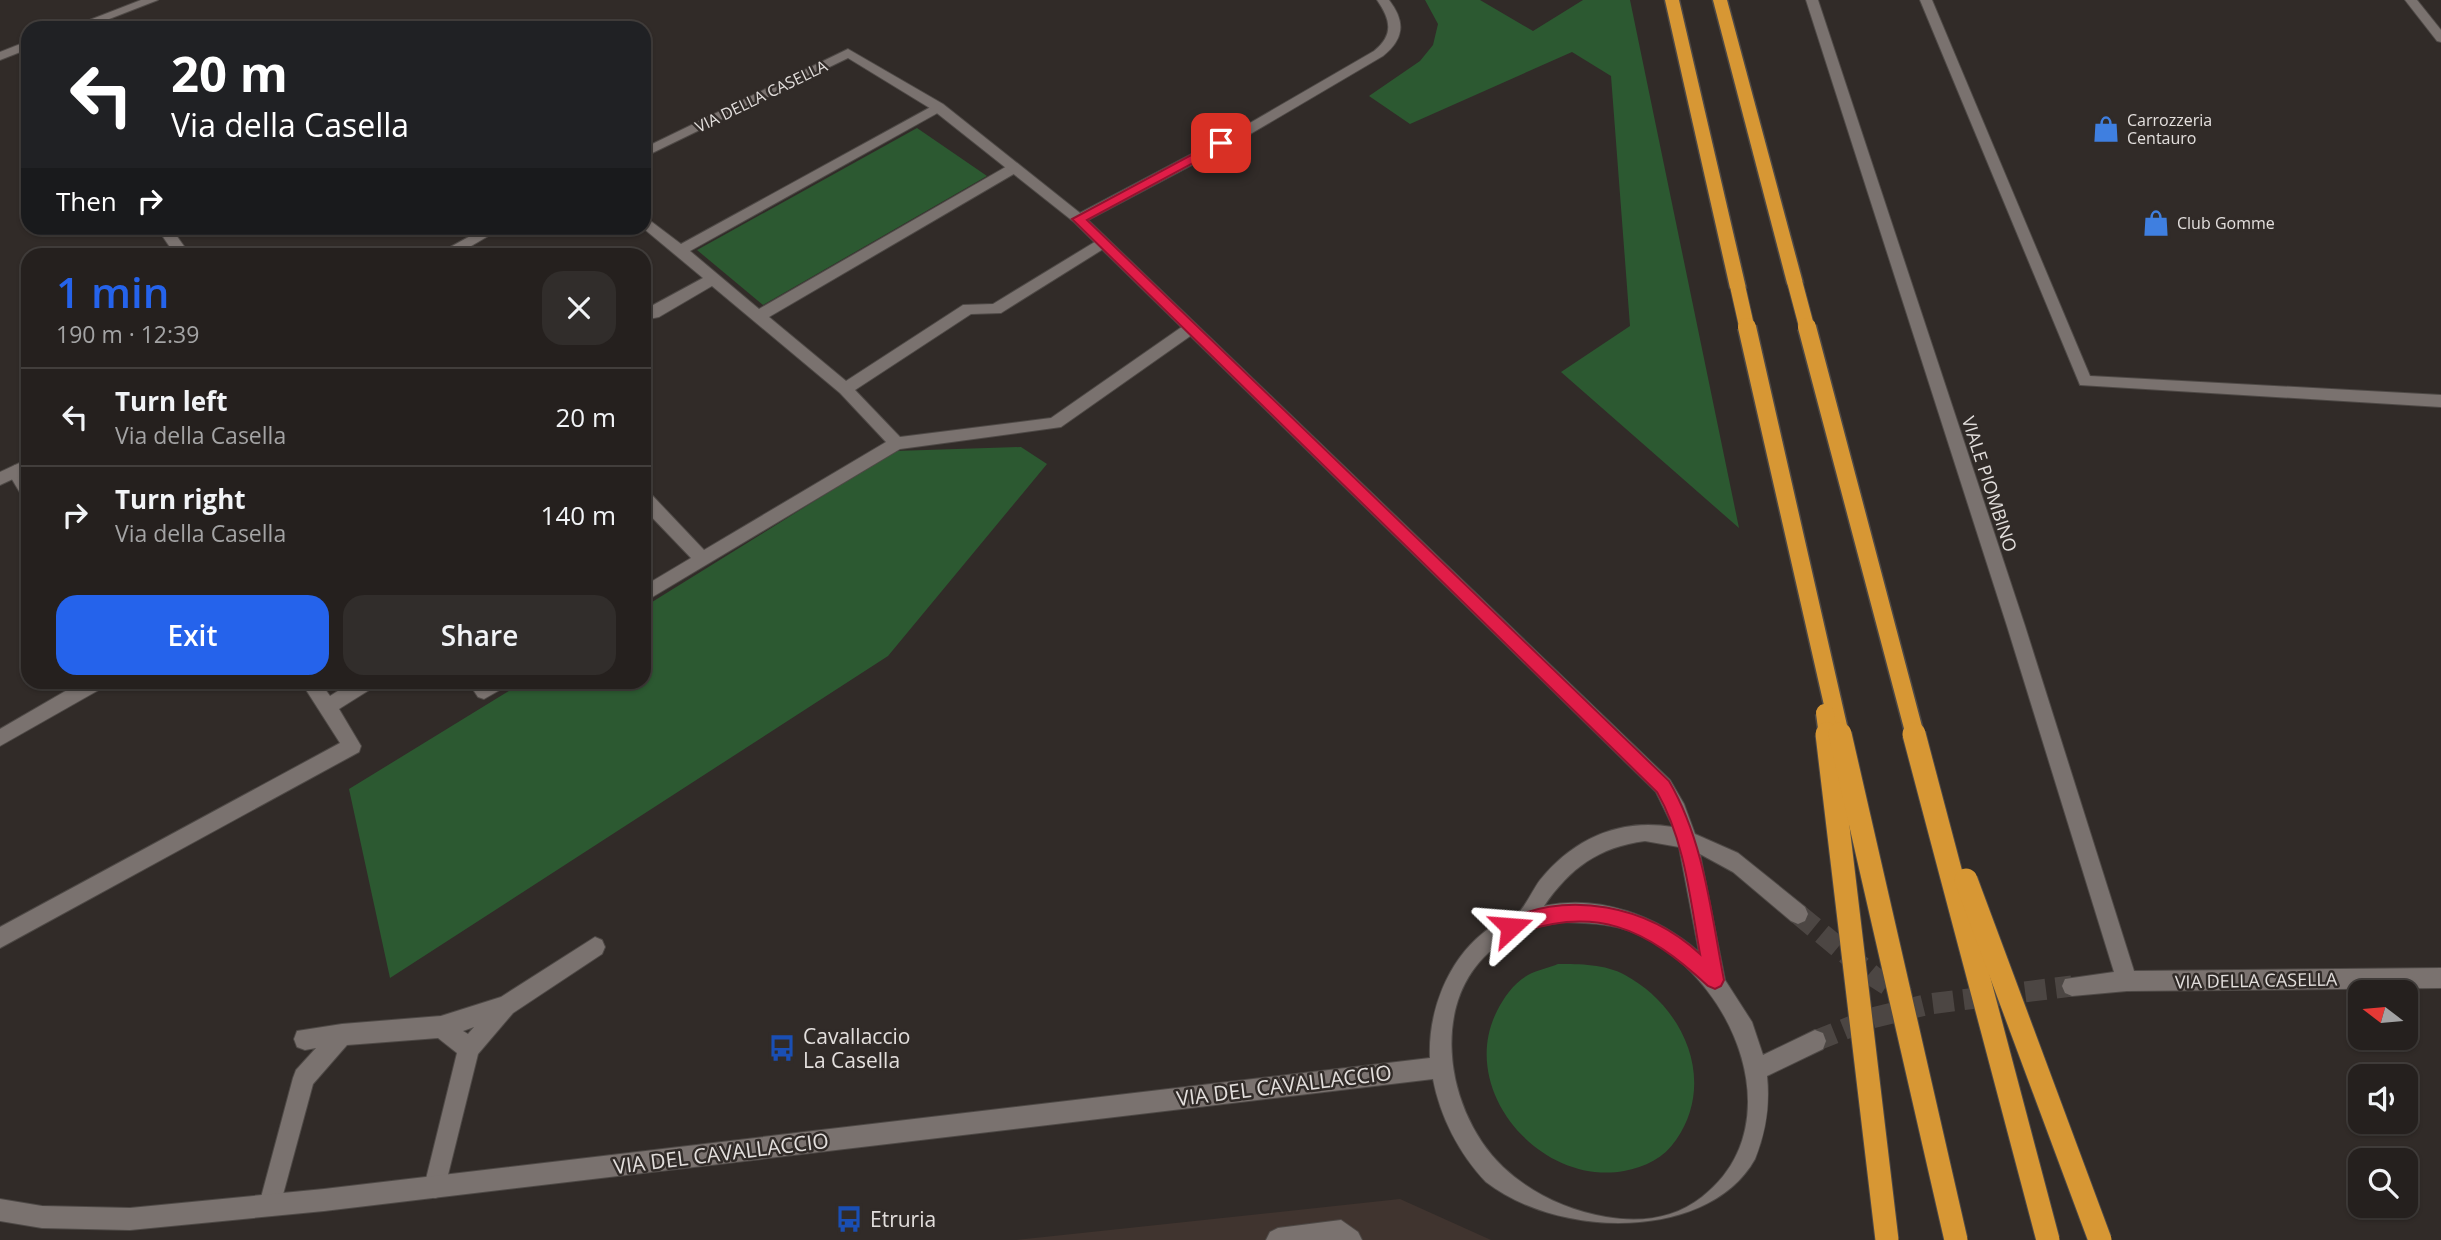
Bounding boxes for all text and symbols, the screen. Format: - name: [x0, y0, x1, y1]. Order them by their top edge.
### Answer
- text: 20 m: [171, 40, 288, 106]
- icon: left: [56, 49, 147, 140]
- street label: VIA DELLA CASELLA: [691, 54, 832, 138]
- text: Via della Casella: [171, 103, 409, 146]
- place label: Carrozzeria Centauro: [2127, 109, 2212, 149]
- pin: [1191, 113, 1251, 173]
- shop icon: Carrozzeria Centauro: [2091, 114, 2121, 144]
- icon: arrive: [1202, 124, 1240, 162]
- icon: right: [131, 182, 169, 220]
- text: Then: [56, 183, 117, 219]
- shop icon: Club Gomme: [2141, 208, 2171, 238]
- place label: Club Gomme: [2177, 212, 2275, 234]
- text: 1 min: [56, 263, 169, 320]
- button: close: [542, 271, 616, 345]
- text: 190 m · 12:39: [56, 318, 199, 350]
- text: Turn left: [115, 383, 227, 419]
- icon: left: [56, 398, 94, 436]
- text: 20 m: [555, 399, 616, 435]
- street label: VIALE PIOMBINO: [1957, 413, 2023, 555]
- text: Via della Casella: [115, 419, 286, 451]
- text: Turn right: [115, 481, 246, 517]
- icon: right: [56, 496, 94, 534]
- text: 140 m: [541, 497, 616, 533]
- text: Via della Casella: [115, 517, 286, 549]
- button: Exit: [56, 595, 329, 675]
- button: Share: [343, 595, 616, 675]
- position arrow: [1474, 890, 1548, 964]
- street label: VIA DELLA CASELLA: [2175, 967, 2338, 993]
- north arrow: [2348, 980, 2418, 1050]
- map controls: [2348, 980, 2418, 1218]
- place label: Cavallaccio La Casella: [803, 1022, 910, 1074]
- bus stop icon: Cavallaccio La Casella: [767, 1033, 797, 1063]
- street label: VIA DEL CAVALLACCIO: [1175, 1058, 1393, 1112]
- button: sound: [2348, 1064, 2418, 1134]
- street label: VIA DEL CAVALLACCIO: [612, 1126, 830, 1180]
- button: search: [2348, 1148, 2418, 1218]
- bus stop icon: Etruria: [834, 1204, 864, 1234]
- place label: Etruria: [870, 1205, 936, 1233]

